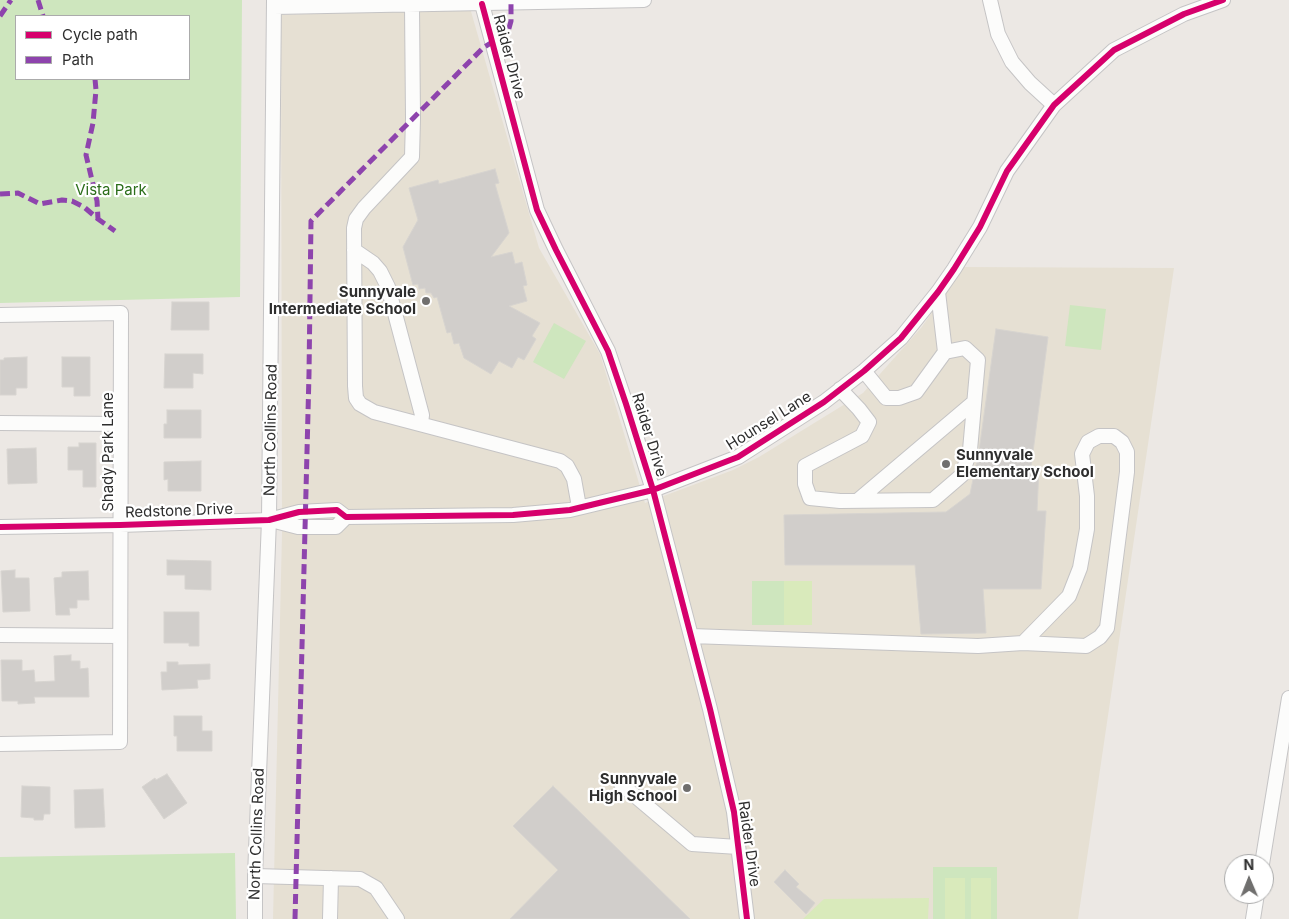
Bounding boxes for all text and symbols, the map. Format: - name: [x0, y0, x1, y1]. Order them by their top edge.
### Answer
- street label: Raider Drive: [489, 13, 529, 101]
- legend: [15, 15, 190, 80]
- text: Cycle path: [62, 25, 138, 44]
- text: Path: [62, 50, 94, 69]
- park label: Vista Park: [75, 181, 147, 199]
- place label: Sunnyvale Intermediate School: [269, 283, 416, 318]
- marker: Sunnyvale Intermediate School: [420, 295, 432, 307]
- street label: North Collins Road: [261, 364, 281, 496]
- street label: Hounsel Lane: [723, 388, 815, 454]
- street label: Raider Drive: [628, 391, 670, 479]
- street label: Shady Park Lane: [99, 392, 117, 512]
- place label: Sunnyvale Elementary School: [956, 446, 1094, 481]
- marker: Sunnyvale Elementary School: [940, 458, 952, 470]
- street label: Redstone Drive: [125, 500, 233, 522]
- street label: North Collins Road: [246, 768, 268, 900]
- place label: Sunnyvale High School: [589, 770, 677, 805]
- marker: Sunnyvale High School: [681, 782, 693, 794]
- street label: Raider Drive: [734, 800, 764, 888]
- north arrow: [1224, 854, 1274, 904]
- text: N: [1243, 856, 1254, 873]

